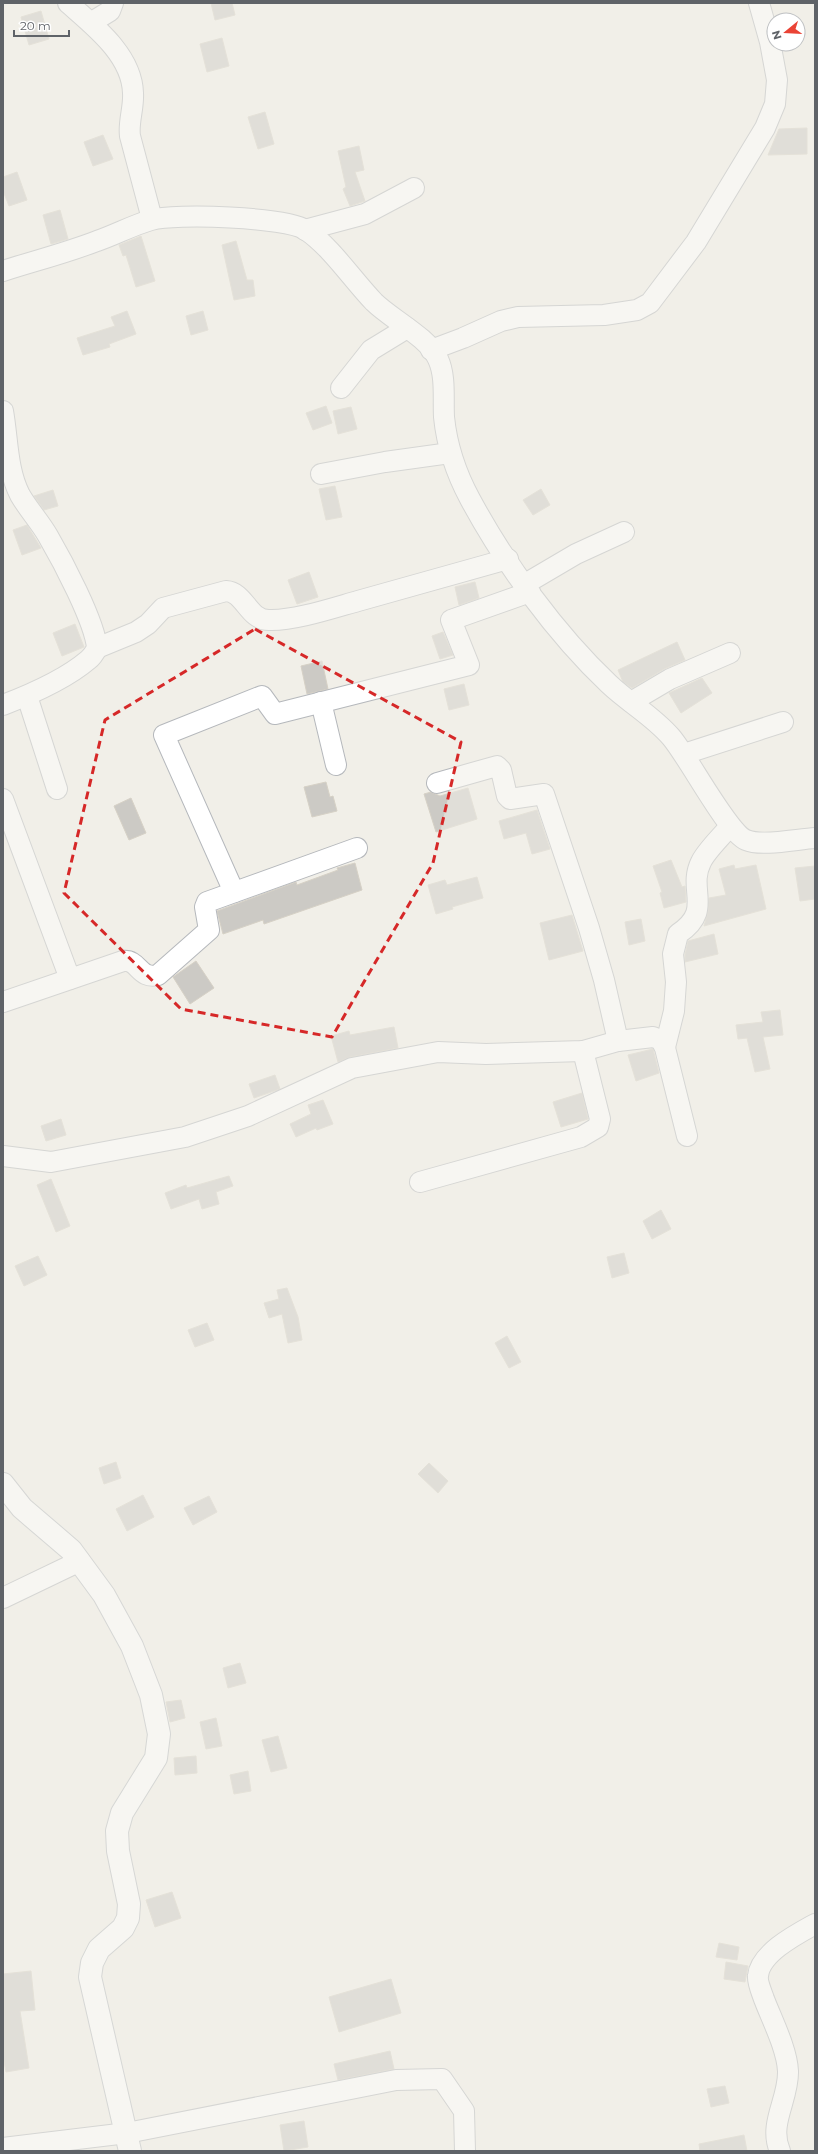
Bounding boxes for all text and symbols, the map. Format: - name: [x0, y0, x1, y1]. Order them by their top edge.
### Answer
- scale bar: [14, 12, 69, 38]
- north arrow: [766, 12, 806, 52]
- text: 20 m: [20, 18, 51, 33]
- text: N: [768, 29, 785, 41]

